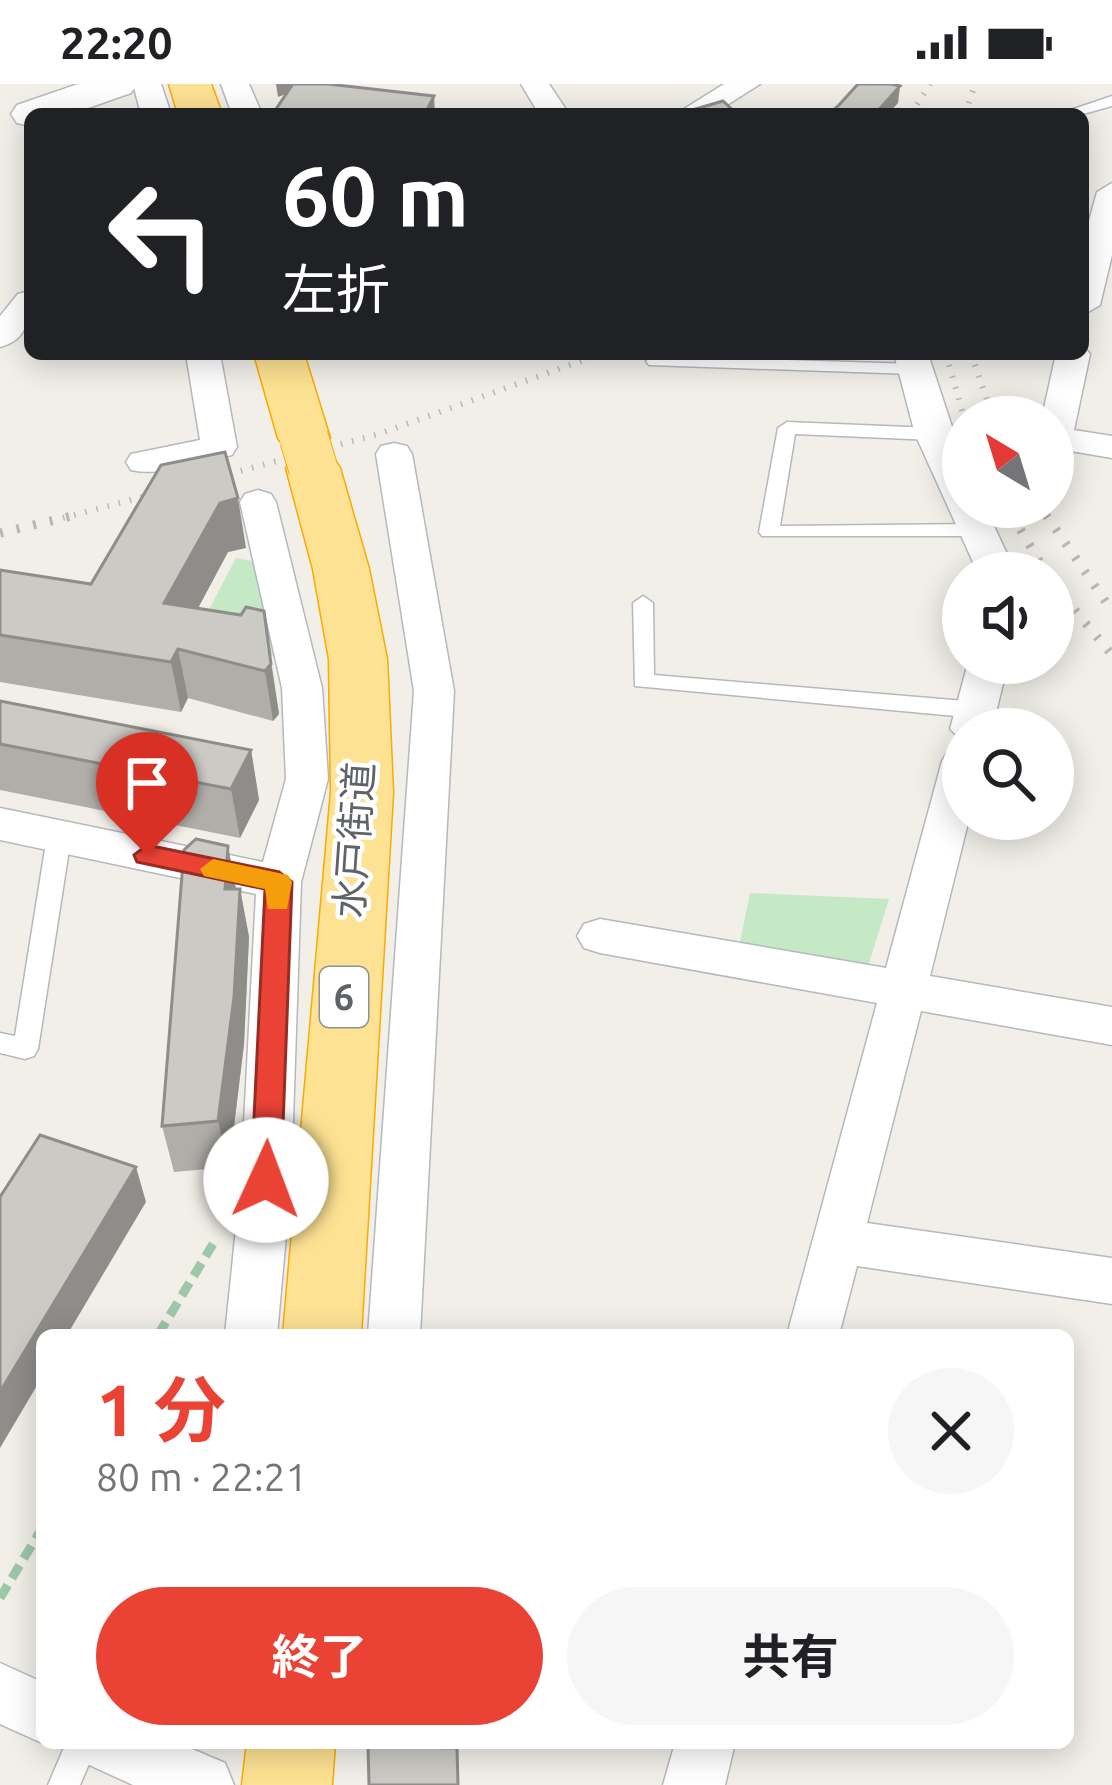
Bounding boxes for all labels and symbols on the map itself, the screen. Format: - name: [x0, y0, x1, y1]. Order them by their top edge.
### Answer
- north arrow: [942, 396, 1074, 528]
- pin: [96, 732, 198, 855]
- street label: 水戸街道: [327, 761, 380, 919]
- road number: 6: [320, 967, 368, 1027]
- position arrow: [203, 1117, 329, 1243]

